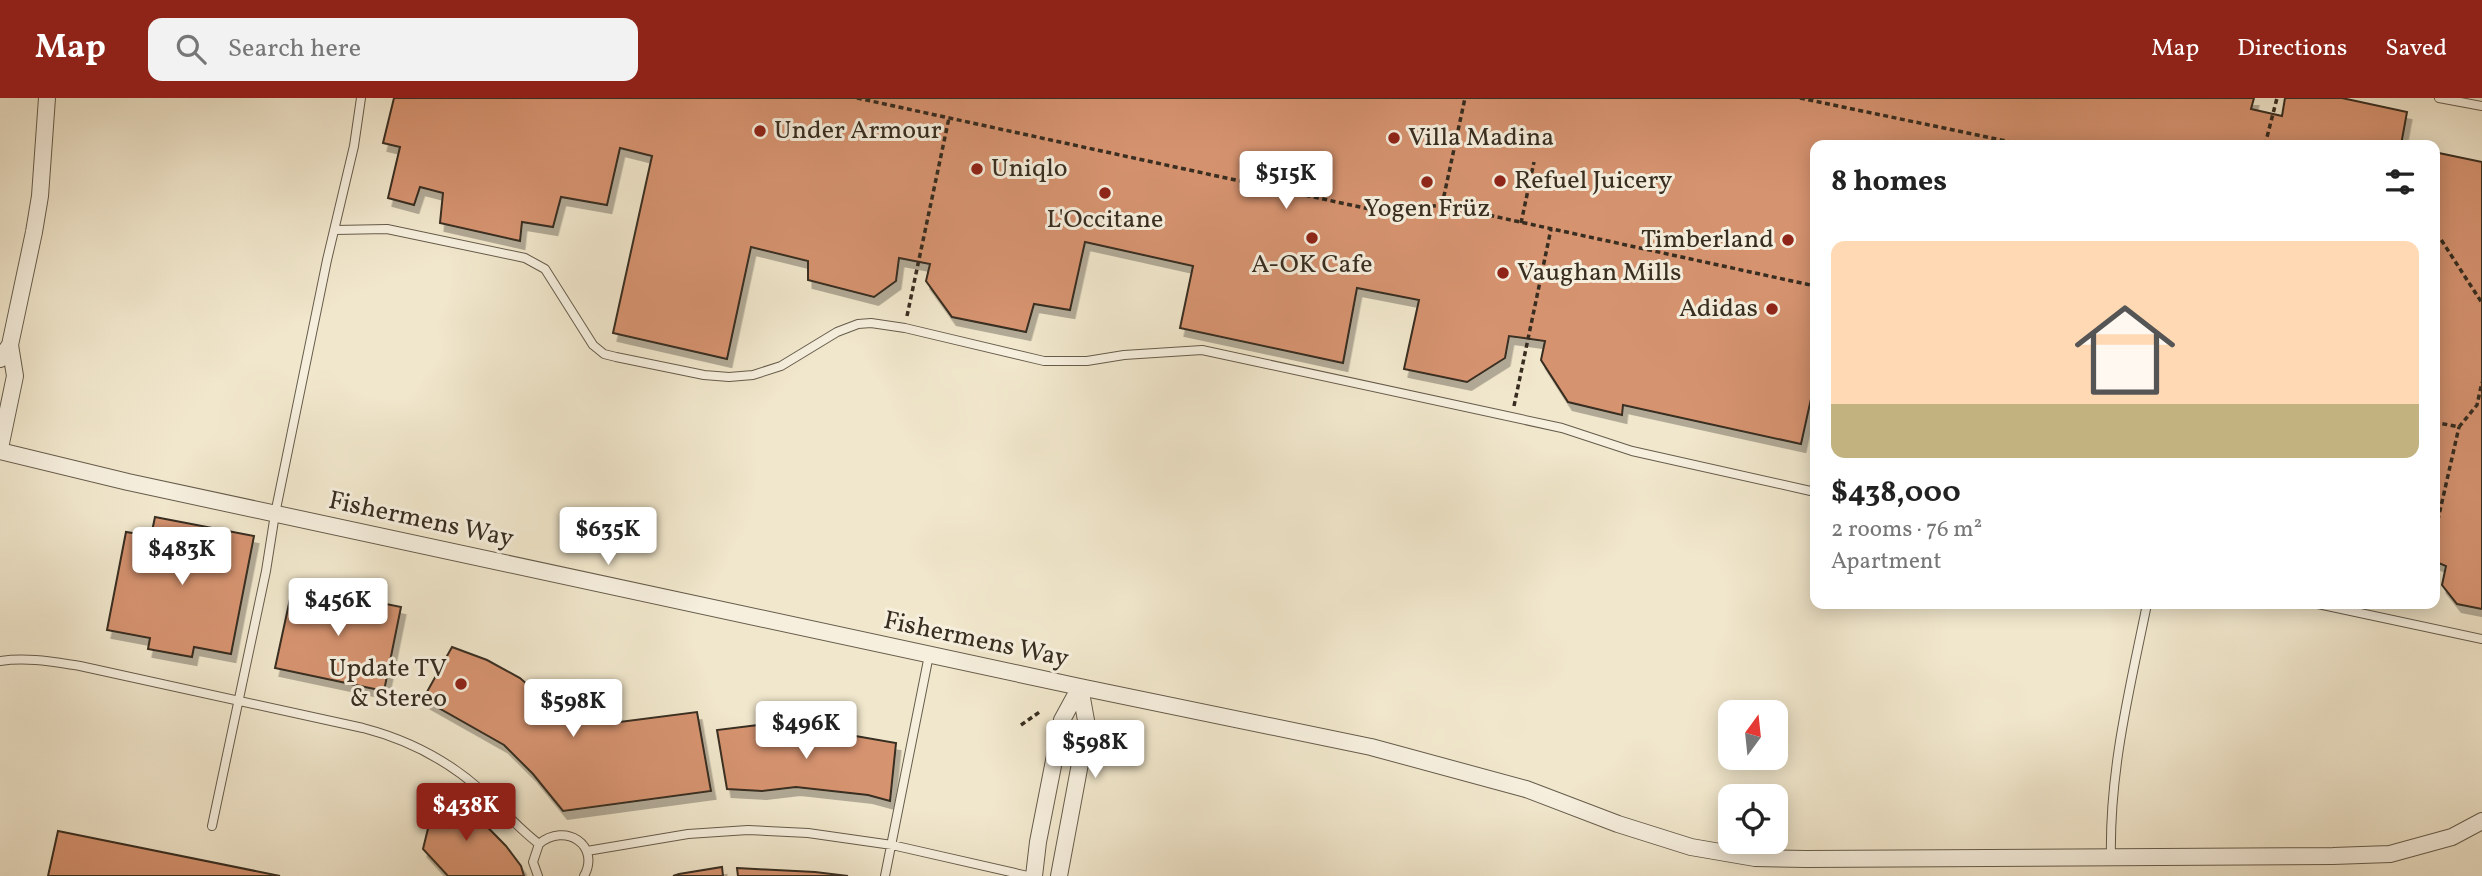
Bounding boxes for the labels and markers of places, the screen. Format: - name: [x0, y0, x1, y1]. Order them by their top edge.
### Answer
- place label: Under Armour: [774, 113, 942, 149]
- place label: Villa Madina: [1408, 120, 1554, 156]
- marker: Under Armour: [752, 123, 768, 139]
- marker: Villa Madina: [1386, 130, 1402, 146]
- place label: Uniqlo: [991, 151, 1068, 187]
- pin: $515K: [1237, 152, 1335, 211]
- marker: Uniqlo: [969, 161, 985, 177]
- place label: Refuel Juicery: [1514, 163, 1672, 199]
- marker: Refuel Juicery: [1492, 173, 1508, 189]
- marker: Yogen Früz: [1419, 174, 1435, 190]
- marker: L'Occitane: [1097, 185, 1113, 201]
- place label: Yogen Früz: [1364, 191, 1490, 227]
- place label: L'Occitane: [1047, 202, 1163, 238]
- place label: Timberland: [1641, 222, 1774, 258]
- marker: A-OK Cafe: [1304, 230, 1320, 246]
- marker: Timberland: [1780, 232, 1796, 248]
- place label: A-OK Cafe: [1251, 247, 1373, 283]
- place label: Vaughan Mills: [1517, 255, 1681, 291]
- marker: Vaughan Mills: [1495, 265, 1511, 281]
- place label: Adidas: [1679, 291, 1758, 327]
- marker: Adidas: [1764, 301, 1780, 317]
- pin: $635K: [559, 508, 657, 567]
- pin: $483K: [133, 528, 231, 587]
- pin: $456K: [289, 578, 387, 638]
- place label: Update TV & Stereo: [329, 651, 447, 717]
- marker: Update TV & Stereo: [453, 676, 469, 692]
- pin: $598K: [524, 680, 622, 739]
- pin: $496K: [757, 702, 855, 761]
- pin: $598K: [1046, 720, 1144, 780]
- pin: $438K: [417, 784, 515, 843]

